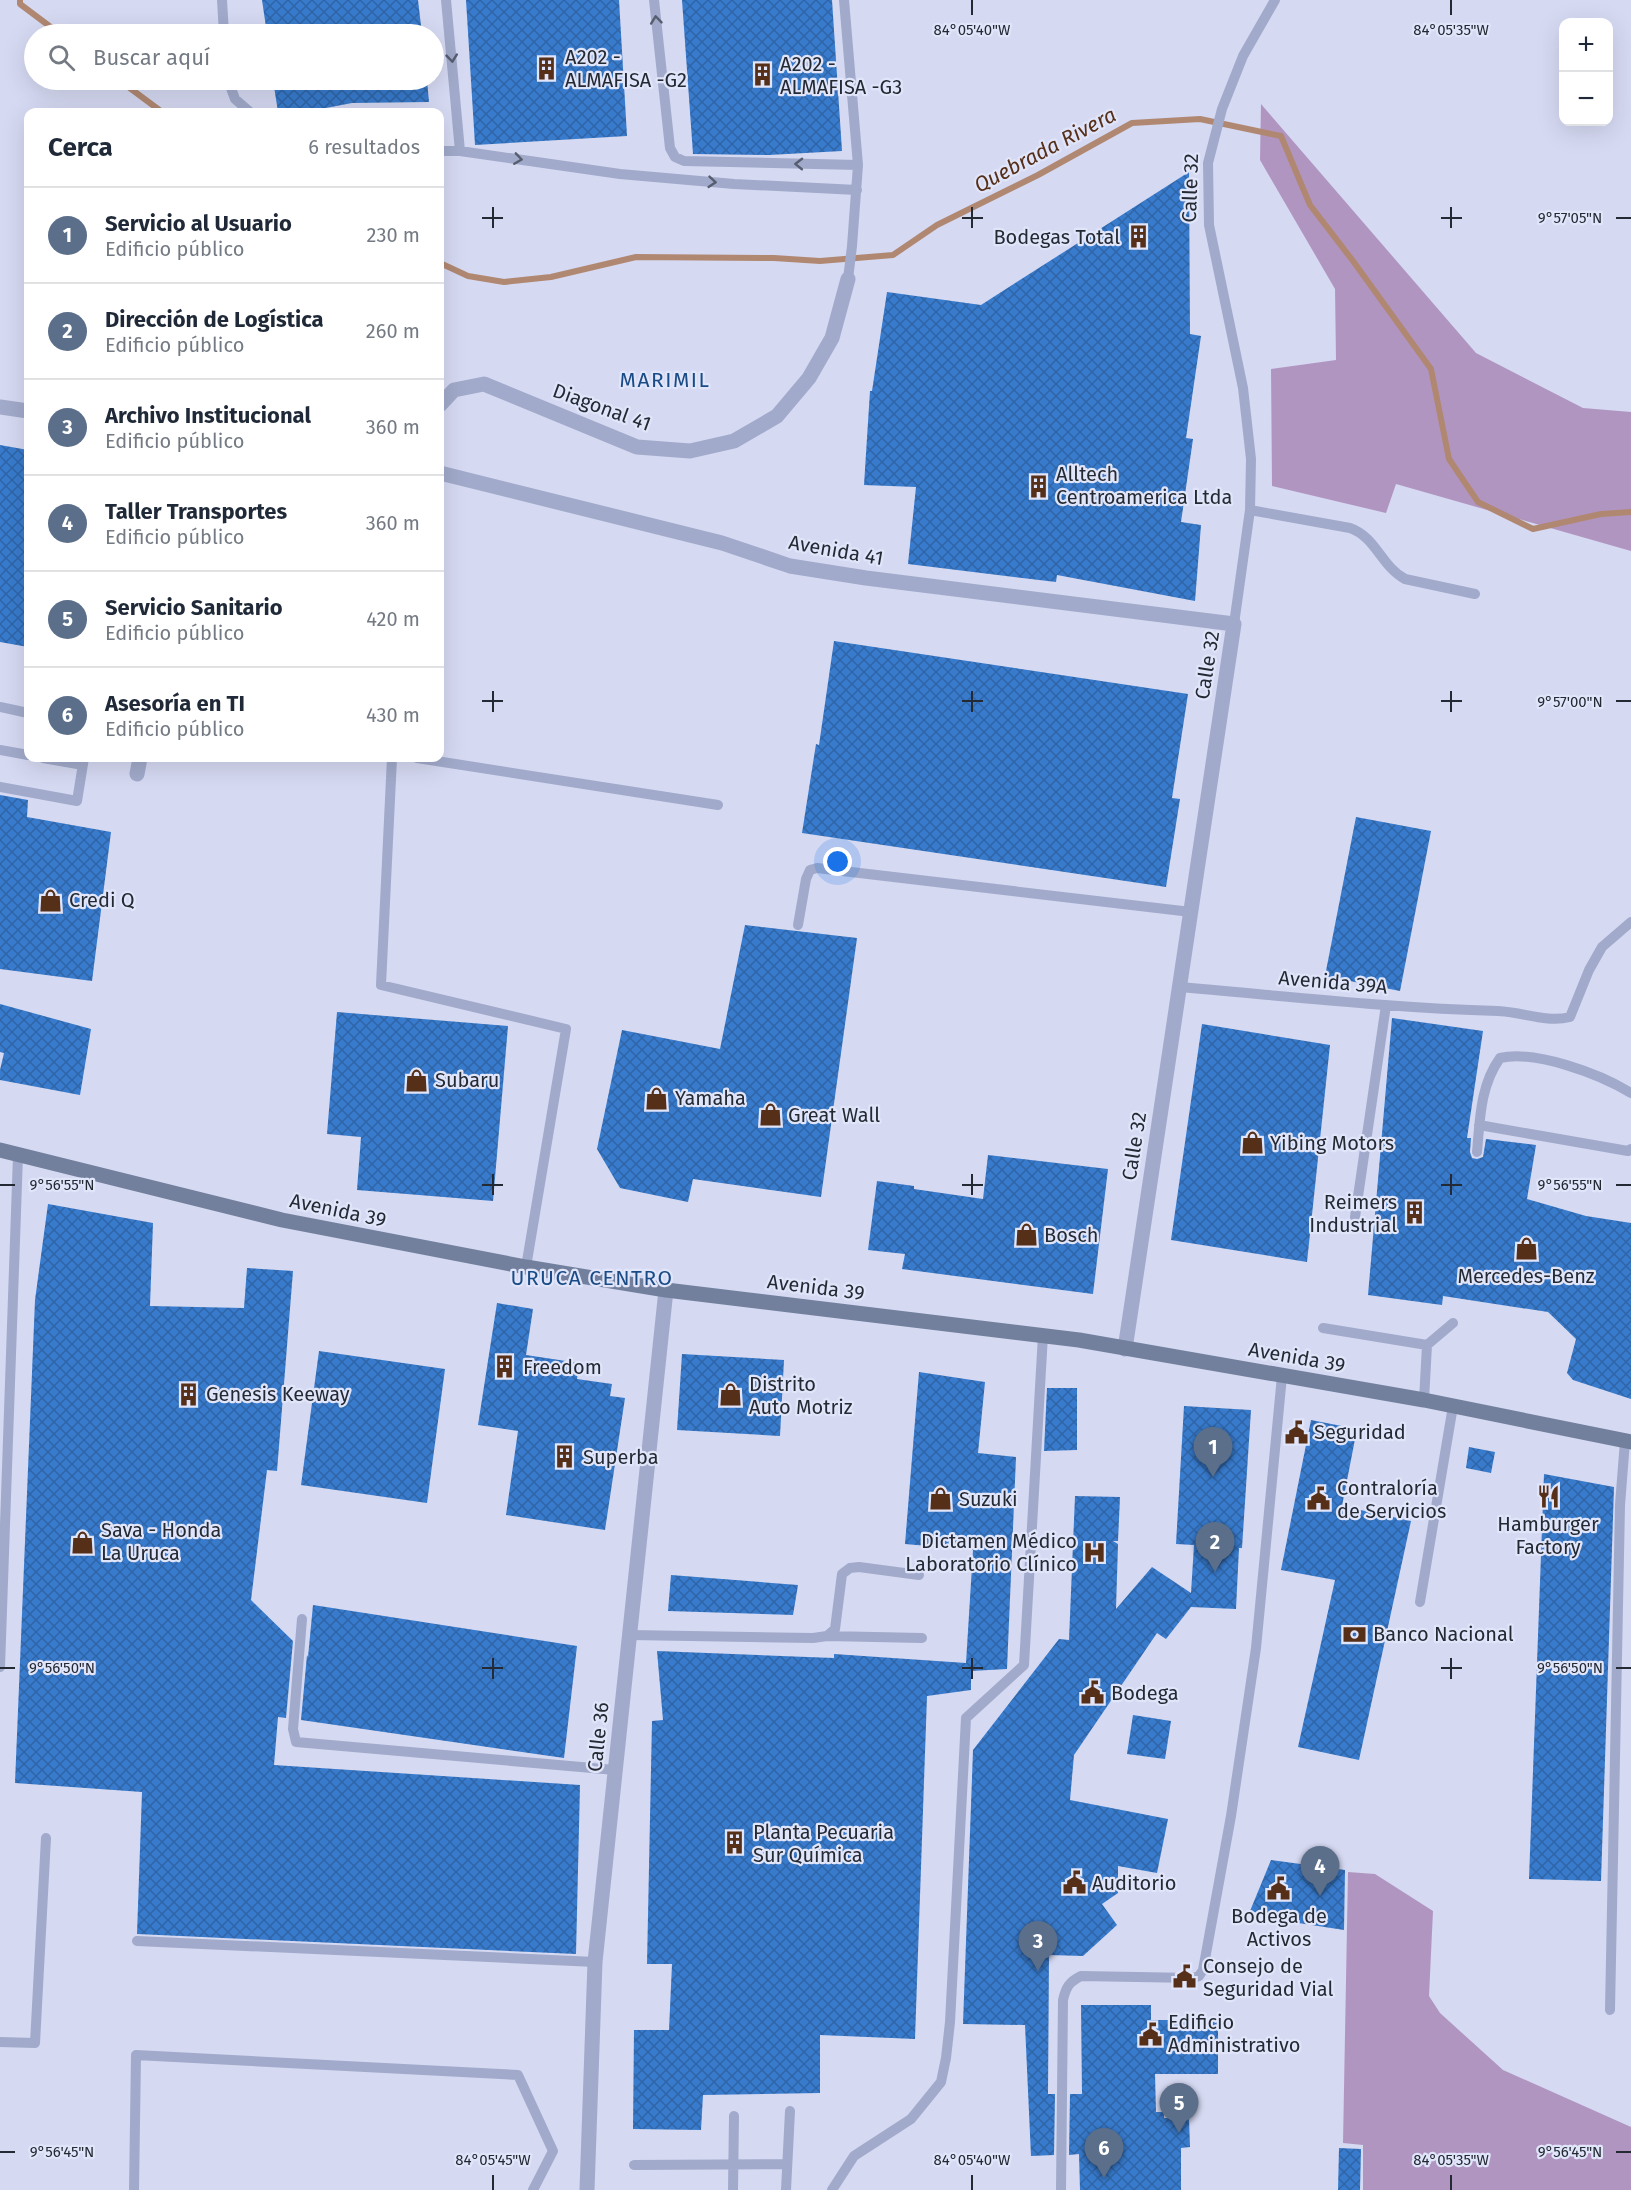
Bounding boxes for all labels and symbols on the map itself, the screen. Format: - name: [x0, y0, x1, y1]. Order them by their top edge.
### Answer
- one-way arrow: [650, 15, 663, 24]
- text: 84°05'40"W: [934, 21, 1011, 39]
- text: 84°05'35"W: [1413, 21, 1489, 39]
- place label: A202 - ALMAFISA -G2: [565, 45, 687, 92]
- place label: A202 - ALMAFISA -G3: [780, 52, 902, 99]
- one-way arrow: [445, 54, 458, 63]
- building icon: A202 - ALMAFISA -G2: [534, 55, 560, 81]
- building icon: A202 - ALMAFISA -G3: [749, 62, 775, 88]
- water label: Quebrada Rivera: [969, 102, 1121, 198]
- one-way arrow: [514, 153, 523, 165]
- street label: Calle 32: [1177, 153, 1203, 223]
- one-way arrow: [795, 158, 804, 170]
- one-way arrow: [707, 175, 717, 188]
- text: 9°57'05"N: [1538, 209, 1602, 227]
- building icon: Bodegas Total: [1125, 224, 1151, 250]
- place label: Bodegas Total: [993, 225, 1120, 249]
- district label: MARIMIL: [620, 367, 710, 393]
- street label: Diagonal 41: [550, 378, 654, 436]
- place label: Alltech Centroamerica Ltda: [1056, 462, 1232, 509]
- building icon: Alltech Centroamerica Ltda: [1025, 473, 1051, 499]
- street label: Avenida 41: [787, 530, 885, 570]
- street label: Calle 32: [1190, 629, 1224, 701]
- text: 9°57'00"N: [1537, 693, 1603, 711]
- your location: [823, 847, 852, 876]
- shop icon: Credi Q: [38, 887, 64, 913]
- place label: Credi Q: [69, 888, 135, 912]
- street label: Avenida 39A: [1278, 965, 1389, 999]
- shop icon: Subaru: [404, 1067, 430, 1093]
- place label: Subaru: [435, 1068, 499, 1092]
- shop icon: Yamaha: [644, 1085, 670, 1111]
- place label: Yamaha: [675, 1086, 746, 1110]
- shop icon: Great Wall: [757, 1102, 783, 1128]
- place label: Great Wall: [788, 1103, 880, 1127]
- street label: Calle 32: [1117, 1110, 1151, 1182]
- shop icon: Yibing Motors: [1239, 1130, 1265, 1156]
- place label: Yibing Motors: [1270, 1131, 1394, 1155]
- text: 9°56'55"N: [30, 1176, 94, 1194]
- text: 9°56'55"N: [1538, 1176, 1602, 1194]
- street label: Avenida 39: [288, 1188, 388, 1232]
- place label: Reimers Industrial: [1309, 1190, 1397, 1237]
- building icon: Reimers Industrial: [1402, 1200, 1428, 1226]
- shop icon: Bosch: [1013, 1222, 1039, 1248]
- place label: Bosch: [1044, 1223, 1098, 1247]
- shop icon: Mercedes-Benz: [1513, 1235, 1539, 1261]
- place label: Mercedes-Benz: [1457, 1264, 1595, 1288]
- district label: URUCA CENTRO: [511, 1265, 673, 1291]
- street label: Avenida 39: [766, 1269, 866, 1305]
- street label: Avenida 39: [1247, 1337, 1347, 1377]
- building icon: Freedom: [492, 1354, 518, 1380]
- place label: Freedom: [523, 1355, 602, 1379]
- place label: Distrito Auto Motriz: [749, 1372, 853, 1419]
- building icon: Genesis Keeway: [175, 1381, 201, 1407]
- place label: Genesis Keeway: [206, 1382, 350, 1406]
- shop icon: Distrito Auto Motriz: [718, 1382, 744, 1408]
- public building icon: Seguridad: [1283, 1419, 1309, 1445]
- place label: Seguridad: [1314, 1420, 1406, 1444]
- pin: 1: [1194, 1428, 1232, 1477]
- building icon: Superba: [552, 1444, 578, 1470]
- place label: Superba: [583, 1445, 659, 1469]
- place label: Contraloría de Servicios: [1337, 1476, 1446, 1523]
- restaurant icon: Hamburger Factory: [1535, 1484, 1561, 1510]
- shop icon: Suzuki: [928, 1486, 954, 1512]
- public building icon: Contraloría de Servicios: [1306, 1486, 1332, 1512]
- place label: Suzuki: [959, 1487, 1018, 1511]
- place label: Hamburger Factory: [1497, 1512, 1599, 1559]
- place label: Sava - Honda La Uruca: [101, 1518, 221, 1565]
- pin: 2: [1196, 1522, 1234, 1572]
- shop icon: Sava - Honda La Uruca: [70, 1529, 96, 1555]
- place label: Dictamen Médico Laboratorio Clínico: [905, 1529, 1077, 1576]
- hospital icon: Dictamen Médico Laboratorio Clínico: [1082, 1540, 1108, 1566]
- bank icon: Banco Nacional: [1342, 1621, 1368, 1647]
- place label: Banco Nacional: [1373, 1622, 1514, 1646]
- text: 9°56'50"N: [29, 1659, 95, 1677]
- text: 9°56'50"N: [1537, 1659, 1603, 1677]
- public building icon: Bodega: [1080, 1680, 1106, 1706]
- place label: Bodega: [1111, 1681, 1179, 1705]
- street label: Calle 36: [582, 1701, 614, 1773]
- place label: Planta Pecuaria Sur Química: [753, 1820, 894, 1867]
- building icon: Planta Pecuaria Sur Química: [722, 1830, 748, 1856]
- pin: 4: [1300, 1846, 1340, 1896]
- public building icon: Auditorio: [1061, 1870, 1087, 1896]
- place label: Auditorio: [1092, 1871, 1176, 1895]
- public building icon: Bodega de Activos: [1266, 1875, 1292, 1901]
- place label: Bodega de Activos: [1231, 1904, 1327, 1951]
- pin: 3: [1018, 1922, 1058, 1971]
- place label: Consejo de Seguridad Vial: [1203, 1954, 1334, 2001]
- public building icon: Consejo de Seguridad Vial: [1172, 1964, 1198, 1990]
- place label: Edificio Administrativo: [1168, 2010, 1300, 2057]
- public building icon: Edificio Administrativo: [1137, 2021, 1163, 2047]
- pin: 5: [1160, 2084, 1198, 2133]
- pin: 6: [1084, 2128, 1124, 2178]
- text: 9°56'45"N: [30, 2143, 94, 2161]
- text: 9°56'45"N: [1538, 2143, 1602, 2161]
- text: 84°05'45"W: [455, 2151, 531, 2169]
- text: 84°05'40"W: [934, 2151, 1011, 2169]
- text: 84°05'35"W: [1413, 2151, 1489, 2169]

